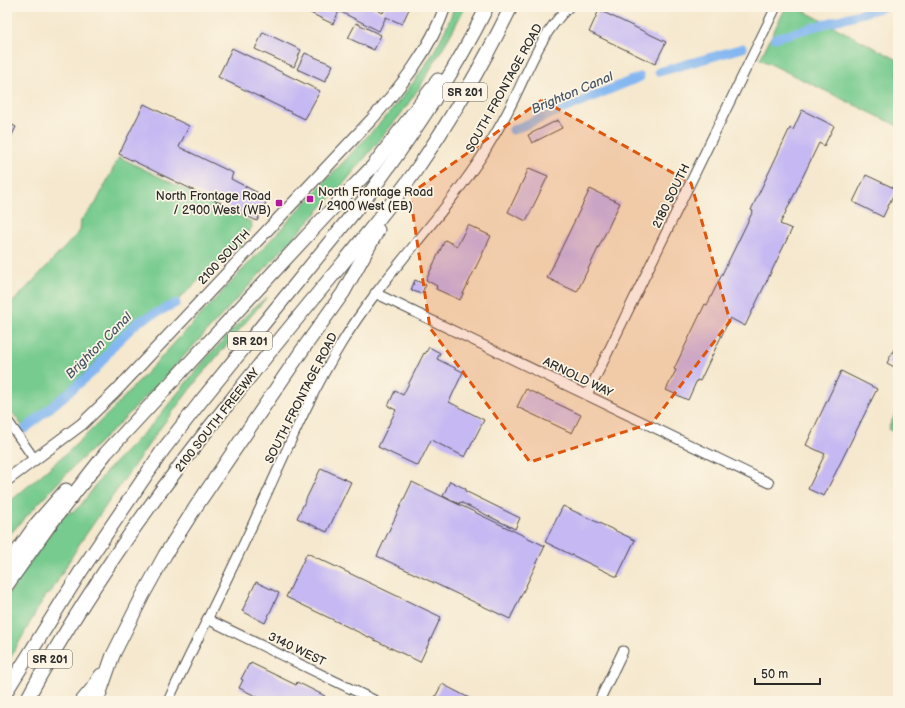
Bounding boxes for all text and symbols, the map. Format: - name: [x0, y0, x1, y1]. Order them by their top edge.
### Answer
- street label: SOUTH FRONTAGE ROAD: [463, 21, 546, 155]
- water label: Brighton Canal: [529, 68, 617, 117]
- road number: SR 201: [443, 83, 487, 101]
- street label: 2180 SOUTH: [649, 162, 693, 231]
- place label: North Frontage Road / 2900 West (EB): [318, 185, 433, 214]
- place label: North Frontage Road / 2900 West (WB): [156, 189, 271, 218]
- marker: North Frontage Road / 2900 West (EB): [305, 194, 315, 204]
- marker: North Frontage Road / 2900 West (WB): [274, 198, 284, 208]
- street label: 2100 SOUTH: [195, 227, 254, 288]
- water label: Brighton Canal: [62, 309, 136, 382]
- street label: SOUTH FRONTAGE ROAD: [262, 330, 341, 466]
- road number: SR 201: [228, 332, 272, 350]
- street label: ARNOLD WAY: [540, 354, 616, 401]
- street label: 2100 SOUTH FREEWAY: [172, 365, 263, 475]
- street label: 3140 WEST: [266, 629, 329, 670]
- road number: SR 201: [28, 650, 72, 668]
- scale bar: [755, 660, 820, 686]
- text: 50 m: [761, 667, 788, 682]

